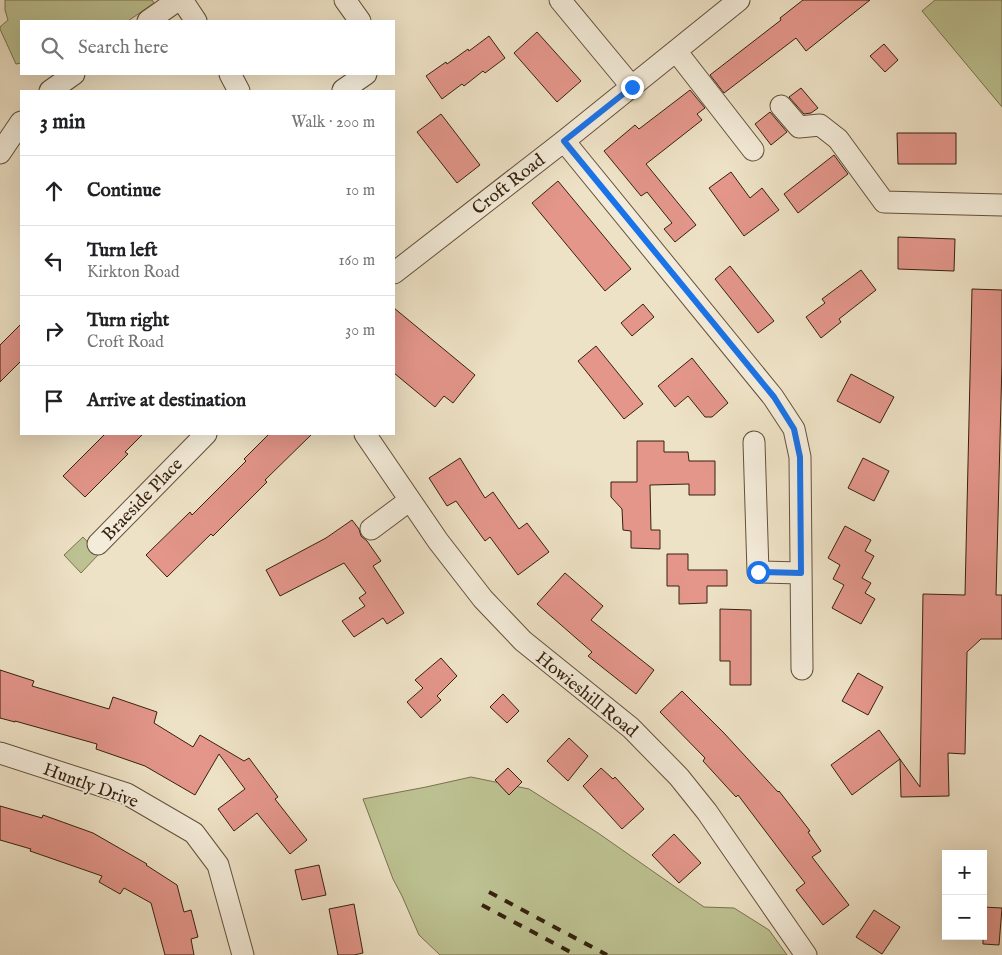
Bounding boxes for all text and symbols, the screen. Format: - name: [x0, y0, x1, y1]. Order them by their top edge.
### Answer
- search box: [20, 20, 395, 75]
- icon: search: [38, 34, 66, 62]
- text: Search here: [78, 36, 169, 60]
- route end: [621, 76, 644, 99]
- text: 3 min: [40, 109, 85, 136]
- text: Walk · 200 m: [291, 113, 375, 133]
- street label: Croft Road: [468, 149, 550, 221]
- icon: ahead: [40, 177, 68, 205]
- text: Continue: [87, 179, 161, 203]
- text: 10 m: [345, 181, 375, 201]
- text: Turn left: [87, 239, 158, 263]
- icon: left: [40, 247, 68, 275]
- text: 160 m: [339, 251, 375, 271]
- text: Kirkton Road: [87, 263, 179, 283]
- text: Turn right: [87, 309, 169, 333]
- icon: right: [40, 317, 68, 345]
- text: 30 m: [345, 321, 375, 341]
- text: Croft Road: [87, 333, 164, 353]
- icon: arrive: [40, 387, 68, 415]
- text: Arrive at destination: [87, 389, 246, 413]
- street label: Braeside Place: [98, 454, 188, 546]
- route start: [747, 561, 770, 584]
- street label: Howieshill Road: [530, 647, 642, 744]
- street label: Huntly Drive: [40, 759, 141, 814]
- map controls: [942, 850, 987, 940]
- button: +: [942, 850, 987, 895]
- button: −: [942, 895, 987, 940]

